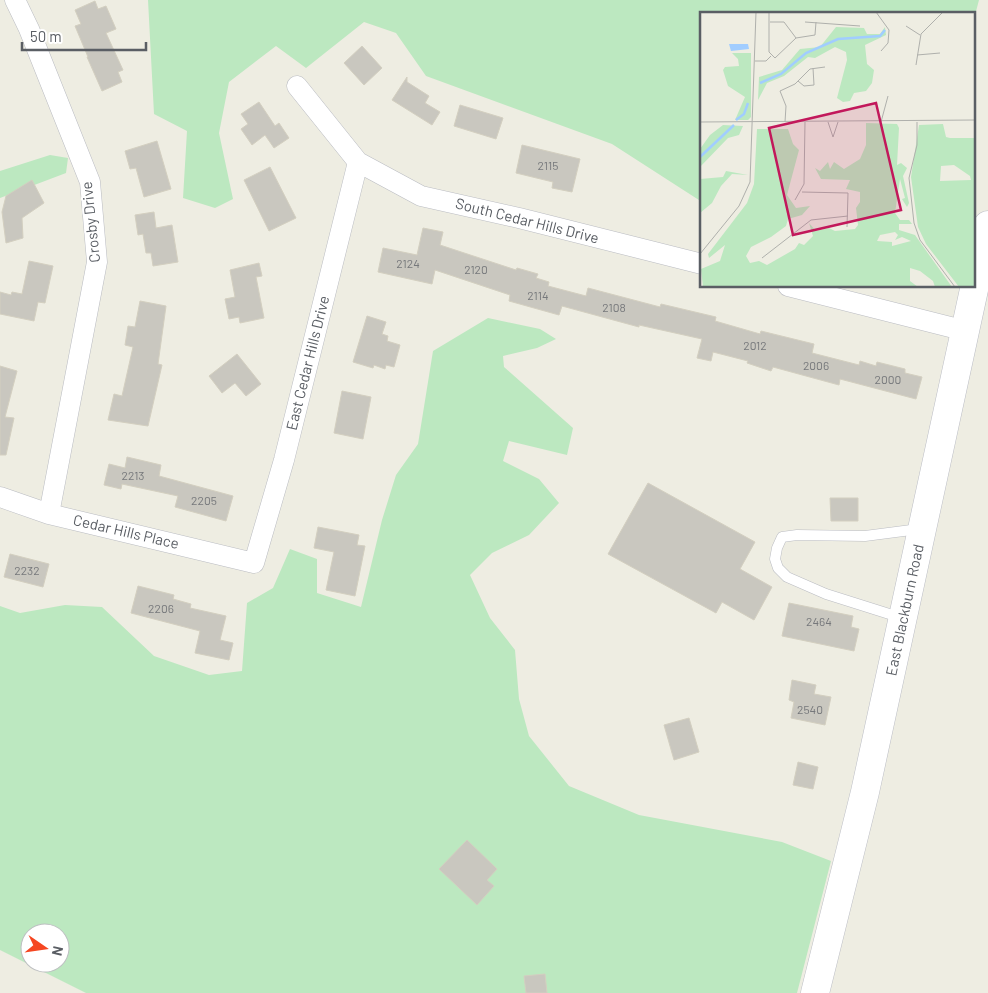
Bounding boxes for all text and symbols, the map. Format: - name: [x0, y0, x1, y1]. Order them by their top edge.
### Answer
- inset map: [700, 12, 976, 288]
- scale bar: [22, 20, 146, 52]
- text: 50 m: [30, 27, 62, 45]
- house number: 2115: [538, 158, 558, 172]
- street label: Crosby Drive: [77, 181, 103, 263]
- street label: South Cedar Hills Drive: [454, 194, 601, 247]
- house number: 2124: [396, 256, 420, 270]
- house number: 2120: [464, 262, 488, 276]
- house number: 2114: [527, 288, 549, 302]
- street label: East Cedar Hills Drive: [282, 294, 332, 432]
- house number: 2108: [602, 300, 626, 314]
- house number: 2012: [743, 338, 767, 352]
- house number: 2006: [803, 358, 829, 372]
- house number: 2000: [875, 372, 901, 386]
- house number: 2213: [121, 468, 145, 482]
- house number: 2205: [191, 493, 217, 507]
- street label: Cedar Hills Place: [72, 510, 181, 552]
- street label: East Blackburn Road: [881, 542, 927, 677]
- house number: 2232: [14, 563, 40, 577]
- house number: 2206: [148, 601, 174, 615]
- house number: 2464: [806, 614, 832, 628]
- house number: 2540: [797, 702, 823, 716]
- north arrow: [20, 923, 70, 973]
- text: N: [49, 945, 67, 957]

